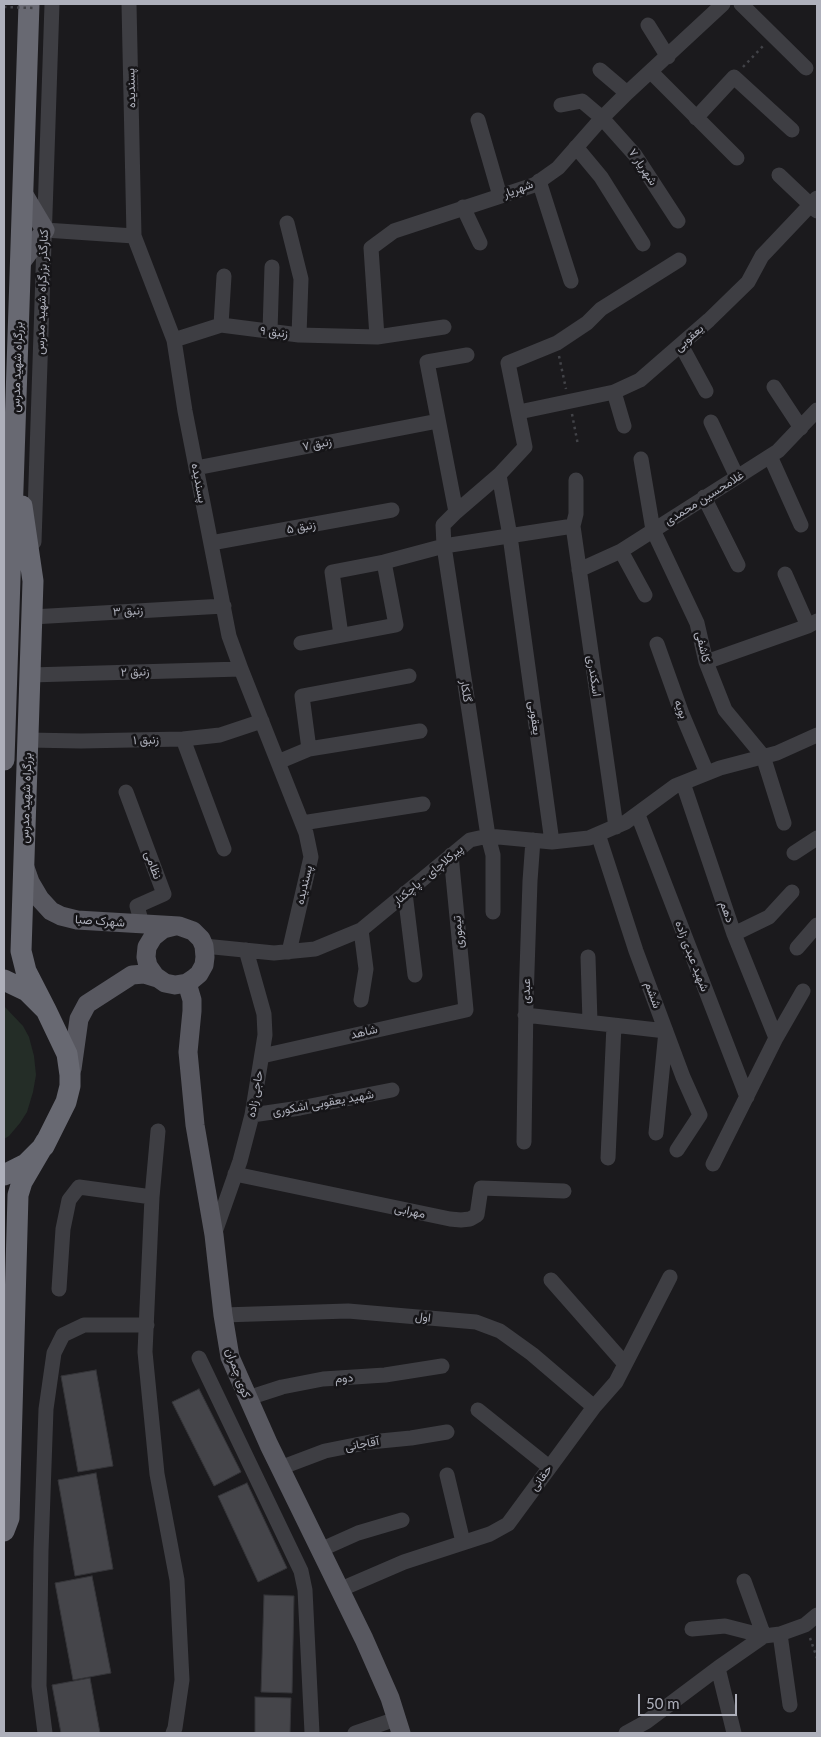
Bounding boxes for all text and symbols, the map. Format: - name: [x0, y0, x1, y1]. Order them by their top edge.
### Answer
- street label: پسندیده: [123, 68, 139, 108]
- street label: شهریار ۷: [626, 146, 660, 188]
- street label: شهریار: [501, 177, 535, 201]
- street label: کنارگذر بزرگراه شهید مدرس: [33, 229, 51, 355]
- street label: بزرگراه شهید مدرس: [8, 321, 26, 413]
- street label: یعقوبی: [671, 321, 707, 355]
- street label: زنبق ۹: [259, 323, 289, 341]
- street label: زنبق ۷: [301, 434, 333, 454]
- street label: پسندیده: [188, 462, 210, 504]
- street label: غلامحسین محمدی: [662, 468, 746, 528]
- street label: زنبق ۵: [285, 517, 317, 537]
- street label: زنبق ۳: [112, 603, 144, 619]
- street label: کاشفی: [692, 630, 714, 664]
- street label: اسکندری: [584, 655, 604, 697]
- street label: زنبق ۲: [120, 664, 150, 680]
- street label: گلکار: [457, 679, 475, 703]
- street label: بویه: [671, 698, 691, 720]
- street label: یعقوبی: [525, 700, 545, 736]
- street label: زنبق ۱: [133, 732, 159, 748]
- street label: بزرگراه شهید مدرس: [17, 752, 35, 844]
- street label: پیرکلاچای - پاچکنار: [390, 841, 466, 909]
- street label: نظامی: [141, 849, 165, 881]
- street label: پسندیده: [292, 864, 316, 906]
- street label: دهم: [717, 899, 737, 925]
- street label: شهرک صبا: [75, 912, 125, 930]
- street label: تیموری: [449, 915, 467, 949]
- street label: شهید عبدی زاده: [672, 918, 712, 994]
- street label: عبدی: [518, 978, 534, 1004]
- street label: ششم: [642, 980, 664, 1010]
- street label: شاهد: [349, 1022, 379, 1042]
- street label: حاجی زاده: [244, 1069, 266, 1119]
- street label: شهید یعقوبی اشکوری: [271, 1087, 375, 1119]
- street label: مهرابی: [393, 1201, 427, 1221]
- street label: اول: [414, 1309, 432, 1325]
- street label: کوی چمران: [222, 1346, 254, 1400]
- street label: دوم: [334, 1370, 354, 1386]
- street label: آقاجانی: [344, 1434, 380, 1454]
- street label: حقانی: [527, 1462, 555, 1494]
- scale bar: [641, 1684, 740, 1716]
- text: 50 m: [646, 1694, 680, 1712]

